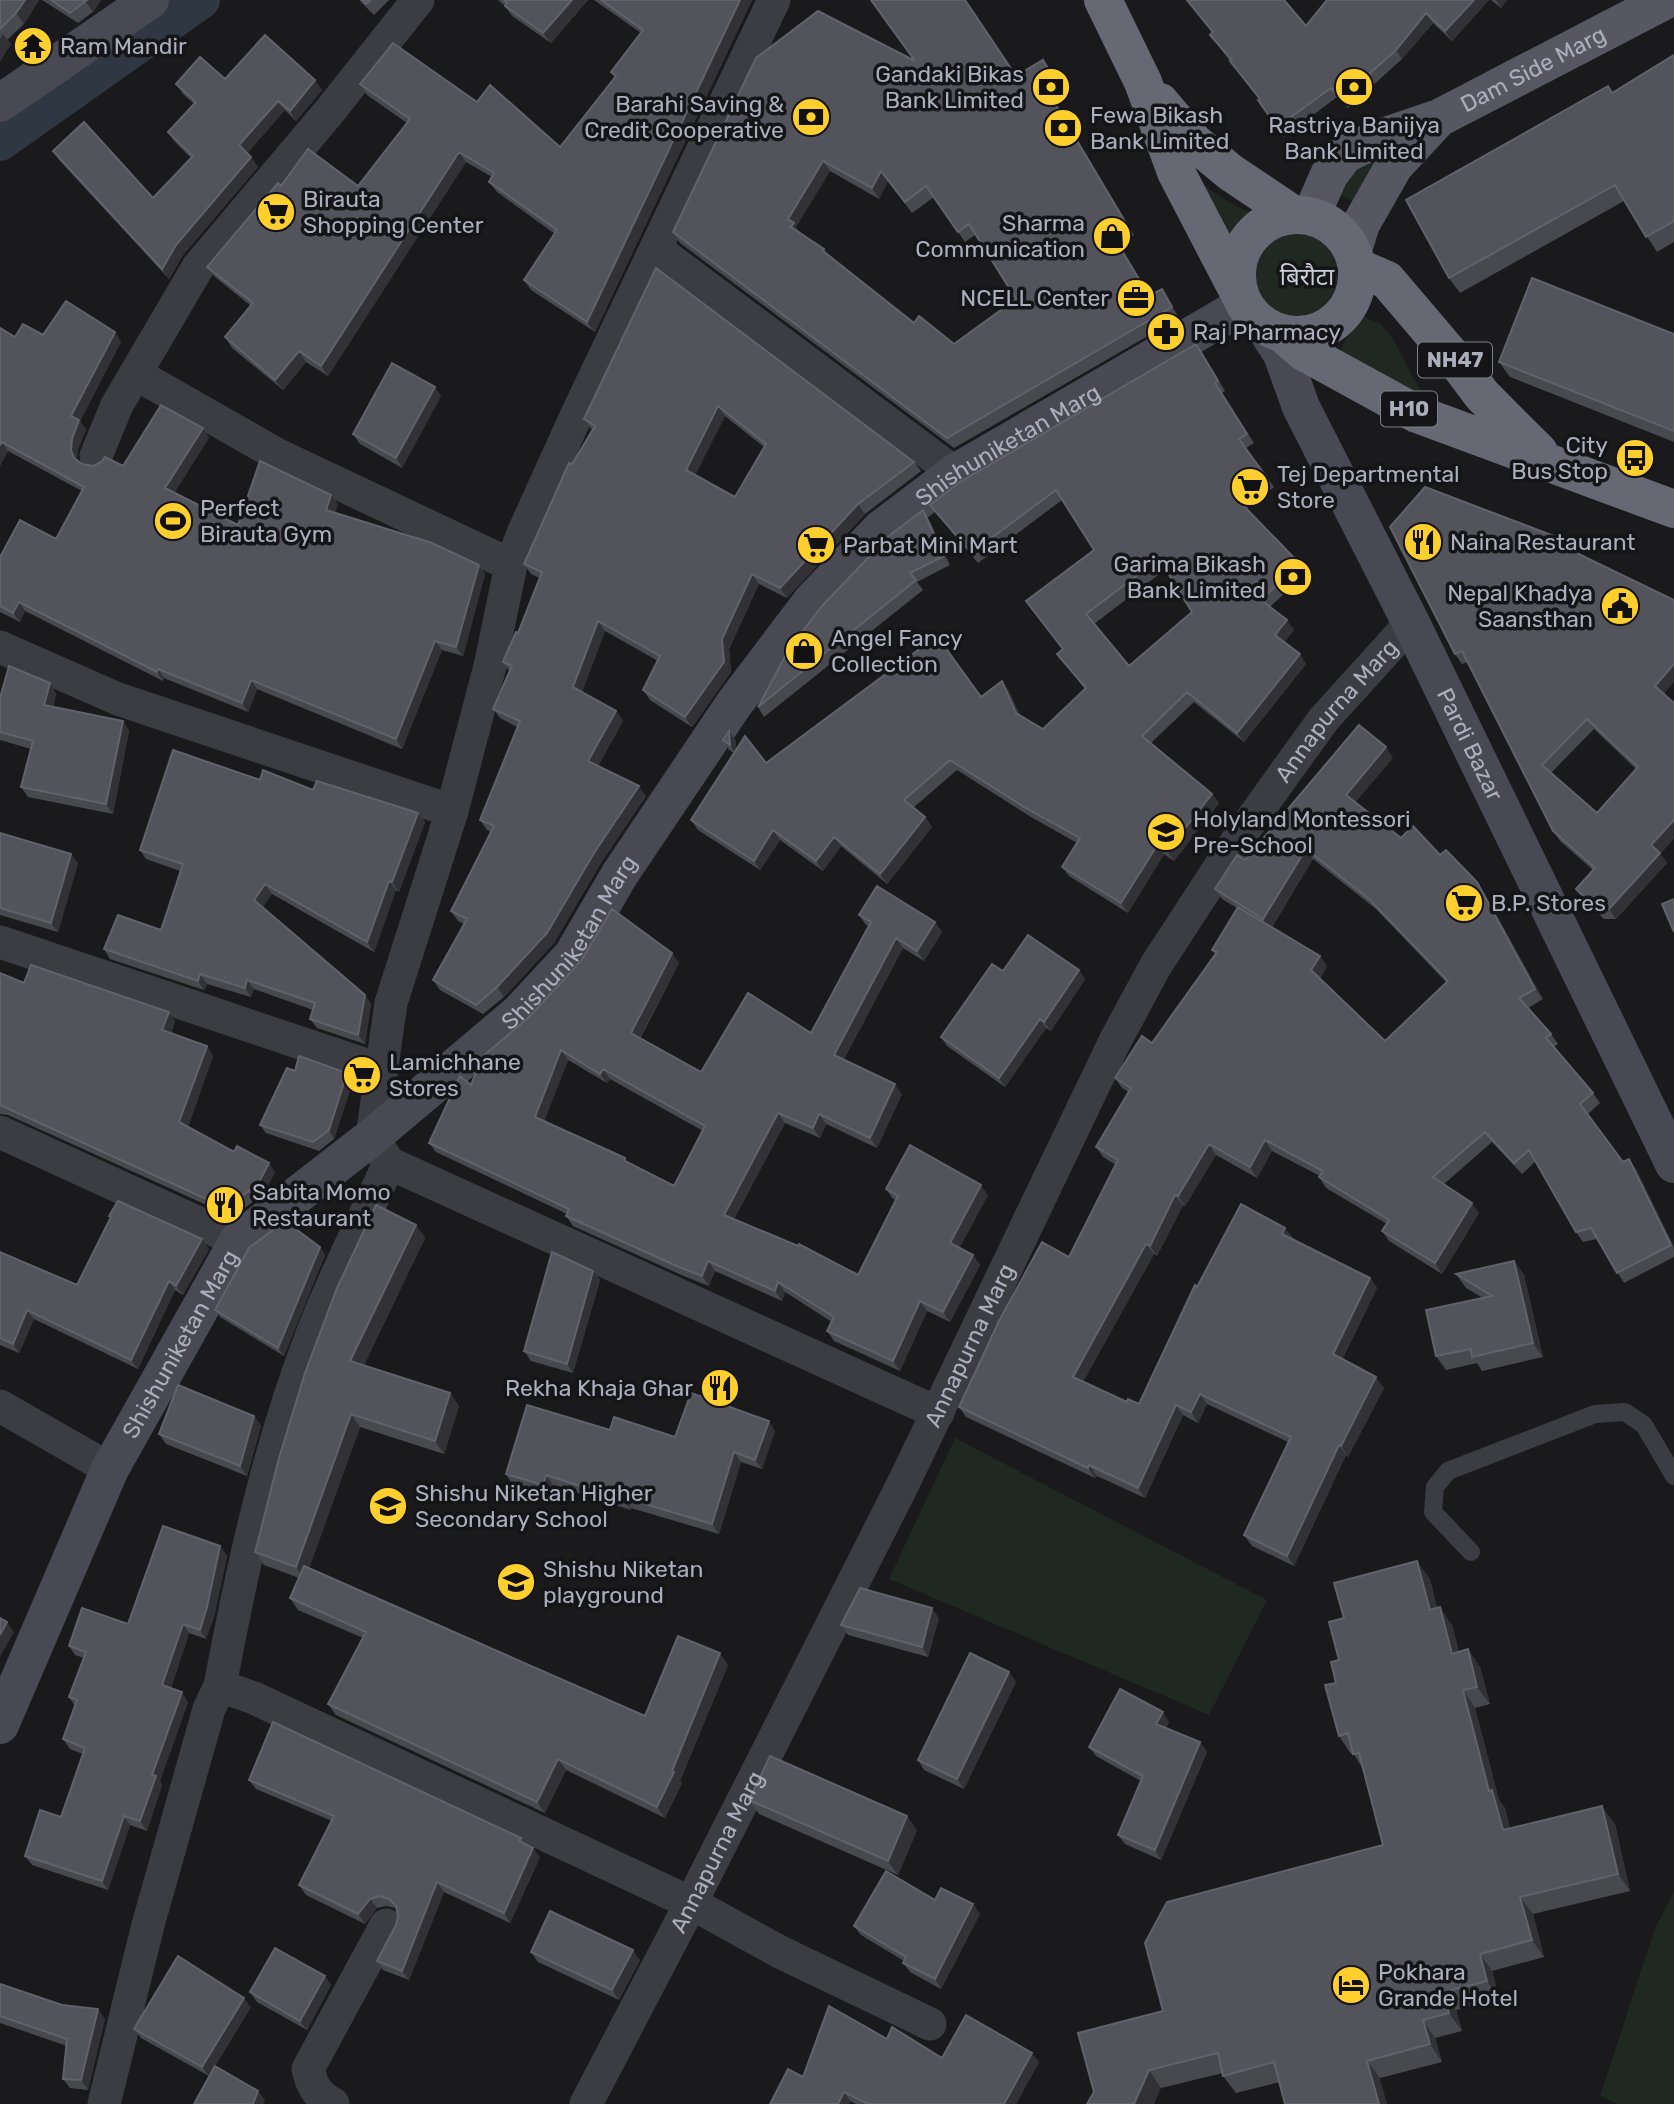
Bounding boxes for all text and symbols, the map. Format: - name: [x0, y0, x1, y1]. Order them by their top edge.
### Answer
- street label: Dam Side Marg: [1456, 20, 1610, 118]
- temple icon: Ram Mandir: [12, 25, 54, 67]
- place label: Ram Mandir: [60, 32, 187, 60]
- place label: Gandaki Bikas Bank Limited: [875, 60, 1024, 114]
- bank icon: Gandaki Bikas Bank Limited: [1030, 66, 1072, 108]
- bank icon: Rastriya Banijya Bank Limited: [1333, 66, 1375, 108]
- place label: Barahi Saving & Credit Cooperative: [584, 90, 784, 144]
- bank icon: Barahi Saving & Credit Cooperative: [790, 96, 832, 138]
- place label: Fewa Bikash Bank Limited: [1090, 101, 1229, 155]
- bank icon: Fewa Bikash Bank Limited: [1042, 107, 1084, 149]
- place label: Rastriya Banijya Bank Limited: [1268, 111, 1440, 165]
- place label: Birauta Shopping Center: [303, 185, 484, 239]
- supermarket icon: Birauta Shopping Center: [255, 191, 297, 233]
- place label: Sharma Communication: [915, 209, 1085, 263]
- shop icon: Sharma Communication: [1091, 215, 1133, 257]
- district label: बिरौटा: [1280, 263, 1335, 291]
- office icon: NCELL Center: [1115, 277, 1157, 319]
- place label: NCELL Center: [960, 284, 1109, 312]
- pharmacy icon: Raj Pharmacy: [1145, 311, 1187, 353]
- place label: Raj Pharmacy: [1193, 318, 1341, 346]
- road number: NH47: [1418, 342, 1492, 378]
- street label: Shishuniketan Marg: [910, 378, 1105, 512]
- road number: H10: [1381, 392, 1437, 426]
- place label: City Bus Stop: [1511, 431, 1608, 485]
- bus stop icon: City Bus Stop: [1614, 437, 1656, 479]
- place label: Tej Departmental Store: [1277, 460, 1460, 514]
- supermarket icon: Tej Departmental Store: [1229, 466, 1271, 508]
- place label: Perfect Birauta Gym: [200, 494, 332, 548]
- sports icon: Perfect Birauta Gym: [152, 500, 194, 542]
- restaurant icon: Naina Restaurant: [1402, 521, 1444, 563]
- supermarket icon: Parbat Mini Mart: [795, 524, 837, 566]
- place label: Naina Restaurant: [1450, 528, 1636, 556]
- place label: Parbat Mini Mart: [843, 531, 1018, 559]
- place label: Garima Bikash Bank Limited: [1114, 550, 1266, 604]
- bank icon: Garima Bikash Bank Limited: [1272, 556, 1314, 598]
- place label: Nepal Khadya Saansthan: [1447, 579, 1593, 633]
- public building icon: Nepal Khadya Saansthan: [1599, 585, 1641, 627]
- place label: Angel Fancy Collection: [831, 624, 963, 678]
- shop icon: Angel Fancy Collection: [783, 630, 825, 672]
- street label: Annapurna Marg: [1269, 633, 1404, 788]
- street label: Pardi Bazar: [1431, 683, 1509, 806]
- place label: Holyland Montessori Pre-School: [1193, 805, 1411, 859]
- school or university icon: Holyland Montessori Pre-School: [1145, 811, 1187, 853]
- street label: Shishuniketan Marg: [496, 850, 643, 1036]
- supermarket icon: B.P. Stores: [1443, 882, 1485, 924]
- place label: B.P. Stores: [1491, 889, 1606, 917]
- place label: Lamichhane Stores: [389, 1048, 521, 1102]
- supermarket icon: Lamichhane Stores: [341, 1054, 383, 1096]
- place label: Sabita Momo Restaurant: [252, 1178, 391, 1232]
- restaurant icon: Sabita Momo Restaurant: [204, 1184, 246, 1226]
- street label: Shishuniketan Marg: [116, 1245, 244, 1443]
- street label: Annapurna Marg: [918, 1259, 1020, 1432]
- restaurant icon: Rekha Khaja Ghar: [699, 1367, 741, 1409]
- place label: Rekha Khaja Ghar: [505, 1374, 693, 1402]
- place label: Shishu Niketan Higher Secondary School: [415, 1479, 653, 1533]
- school or university icon: Shishu Niketan Higher Secondary School: [367, 1485, 409, 1527]
- place label: Shishu Niketan playground: [543, 1555, 703, 1609]
- school or university icon: Shishu Niketan playground: [495, 1561, 537, 1603]
- street label: Annapurna Marg: [664, 1766, 769, 1938]
- place label: Pokhara Grande Hotel: [1378, 1958, 1518, 2012]
- hotel icon: Pokhara Grande Hotel: [1330, 1964, 1372, 2006]

